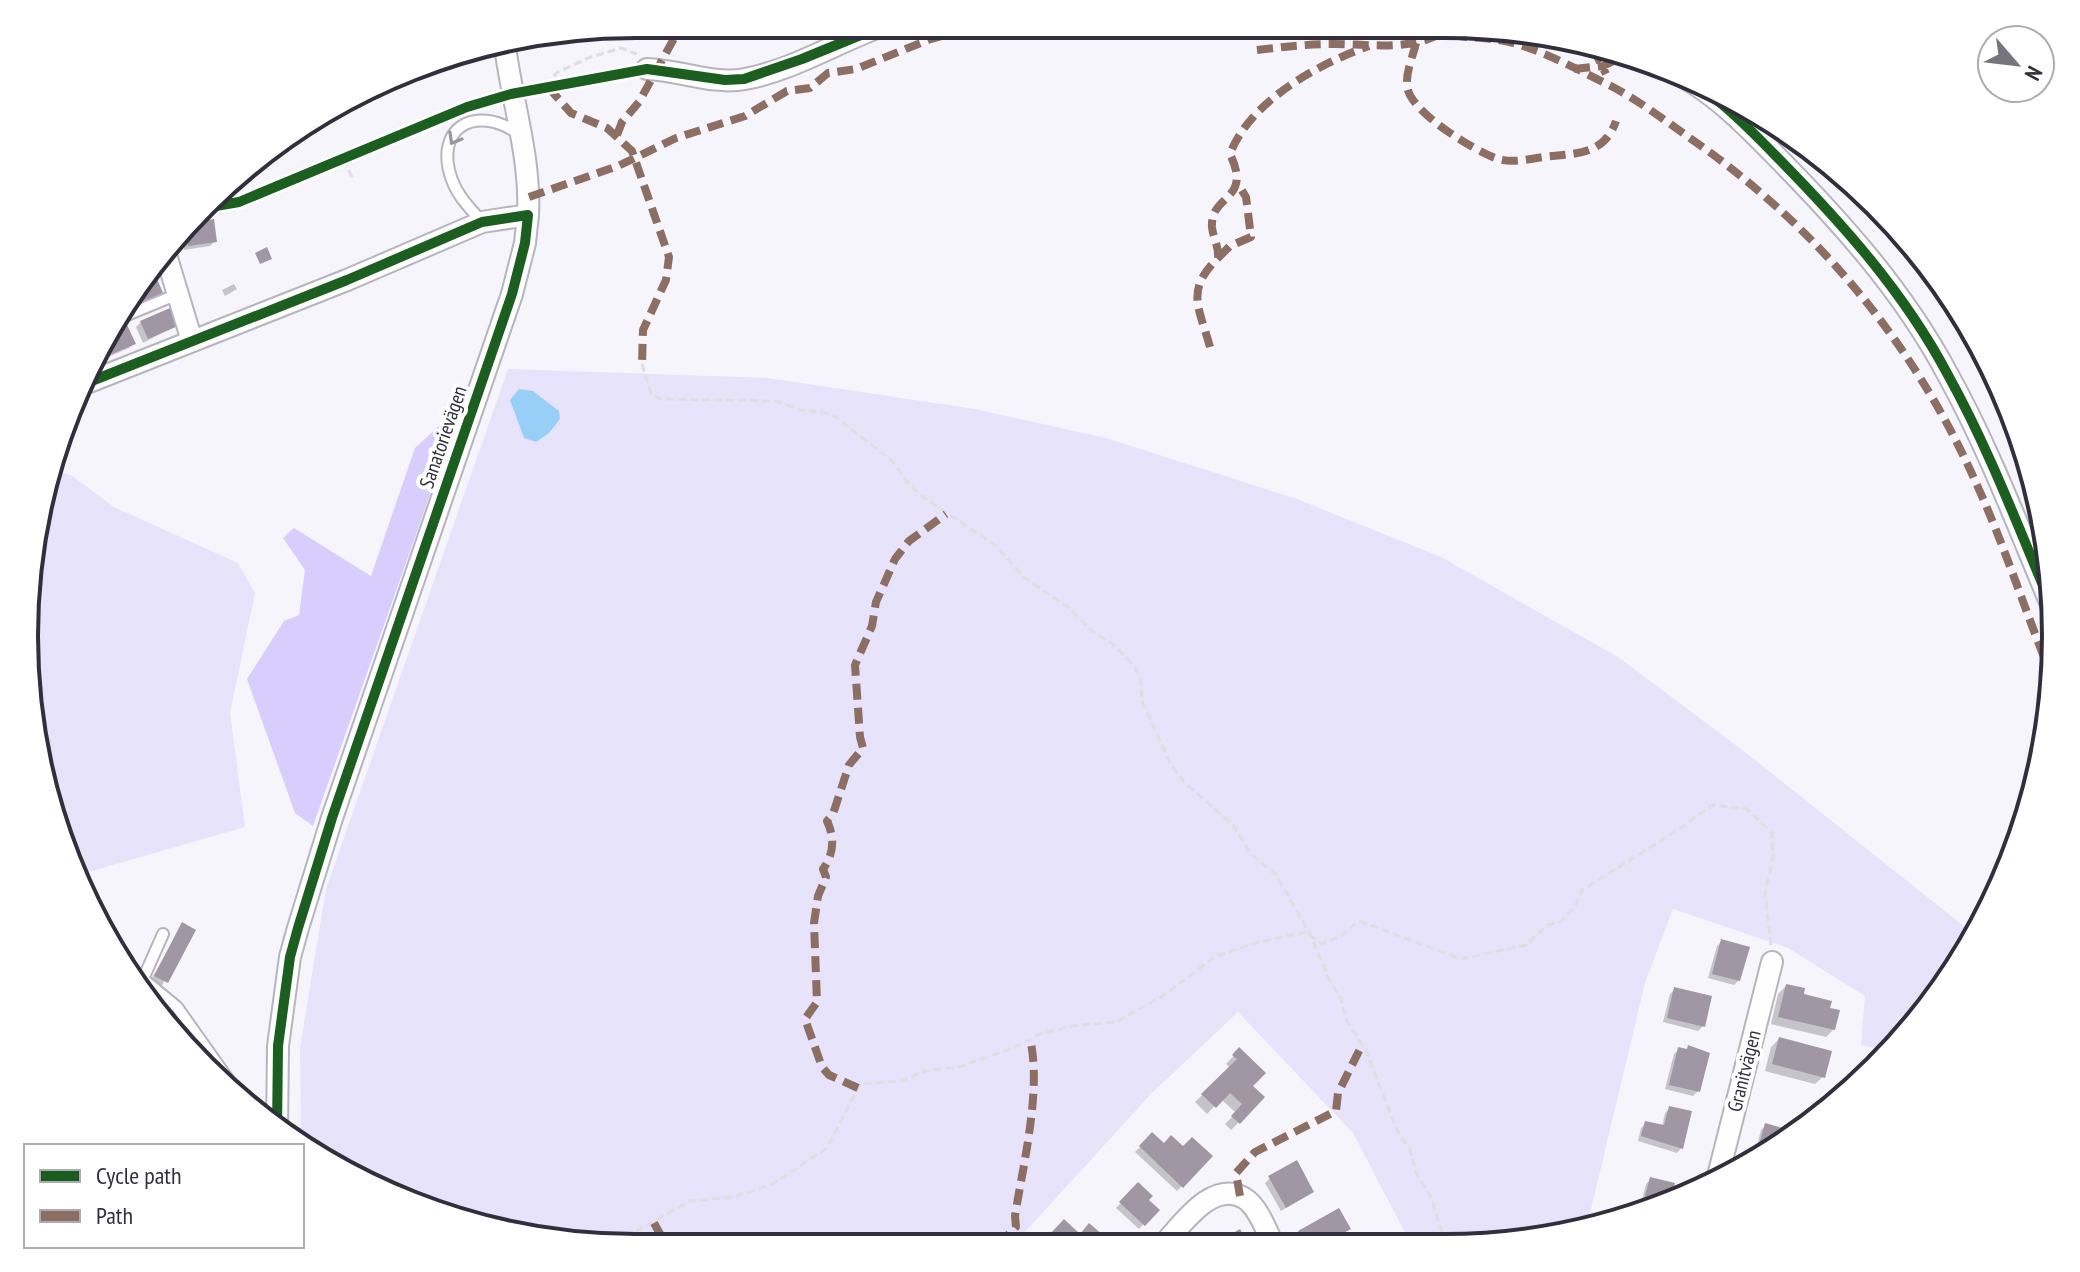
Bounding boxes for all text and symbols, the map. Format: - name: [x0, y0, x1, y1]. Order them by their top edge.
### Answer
- north arrow: [1976, 24, 2056, 104]
- text: N: [2019, 62, 2049, 85]
- one-way arrow: [449, 131, 464, 145]
- street label: Sanatorievägen: [413, 382, 473, 492]
- street label: Granitvägen: [1721, 1027, 1767, 1115]
- legend: [24, 1144, 304, 1248]
- text: Cycle path: [96, 1160, 182, 1191]
- text: Path: [96, 1200, 133, 1231]

